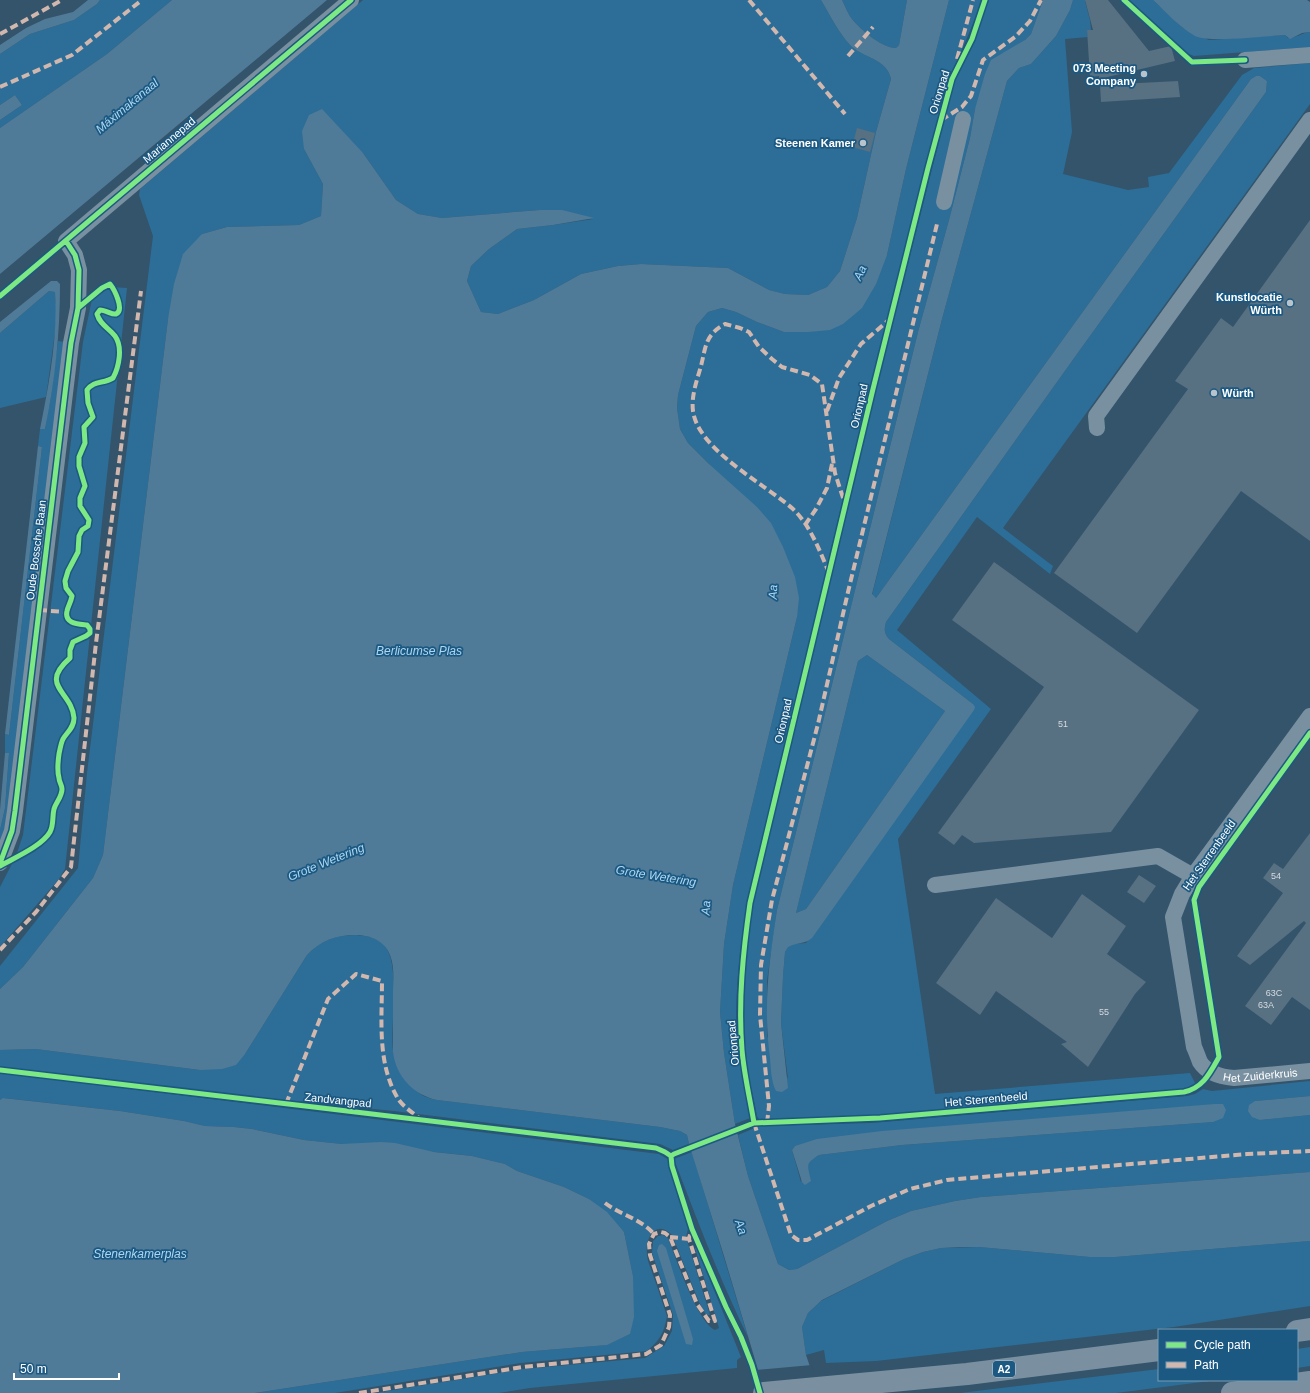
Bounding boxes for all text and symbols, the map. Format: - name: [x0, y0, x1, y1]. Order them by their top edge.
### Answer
- place label: 073 Meeting Company: [1073, 62, 1137, 87]
- street label: Orionpad: [927, 69, 951, 115]
- marker: 073 Meeting Company: [1139, 69, 1149, 79]
- water label: Máximakanaal: [93, 76, 161, 136]
- street label: Mariannepad: [141, 115, 197, 165]
- place label: Steenen Kamer: [775, 137, 856, 149]
- marker: Steenen Kamer: [858, 138, 868, 148]
- water label: Aa: [850, 263, 870, 284]
- place label: Kunstlocatie Würth: [1216, 291, 1282, 316]
- marker: Kunstlocatie Würth: [1285, 298, 1295, 308]
- street label: Orionpad: [848, 383, 870, 429]
- place label: Würth: [1222, 387, 1254, 399]
- marker: Würth: [1209, 388, 1219, 398]
- street label: Oude Bossche Baan: [24, 499, 48, 601]
- water label: Aa: [766, 584, 780, 601]
- water label: Berlicumse Plas: [376, 644, 462, 658]
- street label: Orionpad: [772, 698, 794, 744]
- house number: 51: [1058, 719, 1068, 729]
- street label: Het Sterrenbeeld: [1180, 817, 1238, 893]
- water label: Grote Wetering: [286, 840, 367, 884]
- water label: Grote Wetering: [615, 863, 697, 889]
- house number: 54: [1271, 871, 1281, 881]
- water label: Aa: [699, 900, 713, 917]
- house number: 63C: [1266, 988, 1283, 998]
- house number: 63A: [1258, 1000, 1274, 1010]
- house number: 55: [1099, 1007, 1109, 1017]
- street label: Orionpad: [725, 1020, 741, 1066]
- street label: Het Zuiderkruis: [1222, 1066, 1298, 1084]
- street label: Het Sterrenbeeld: [944, 1089, 1028, 1109]
- street label: Zandvangpad: [304, 1091, 372, 1109]
- water label: Aa: [732, 1217, 750, 1237]
- water label: Stenenkamerplas: [93, 1247, 187, 1261]
- legend: [1158, 1329, 1298, 1381]
- text: Cycle path: [1194, 1338, 1251, 1352]
- scale bar: [14, 1355, 119, 1381]
- text: Path: [1194, 1358, 1219, 1372]
- road number: A2: [993, 1361, 1015, 1377]
- text: 50 m: [20, 1362, 47, 1376]

